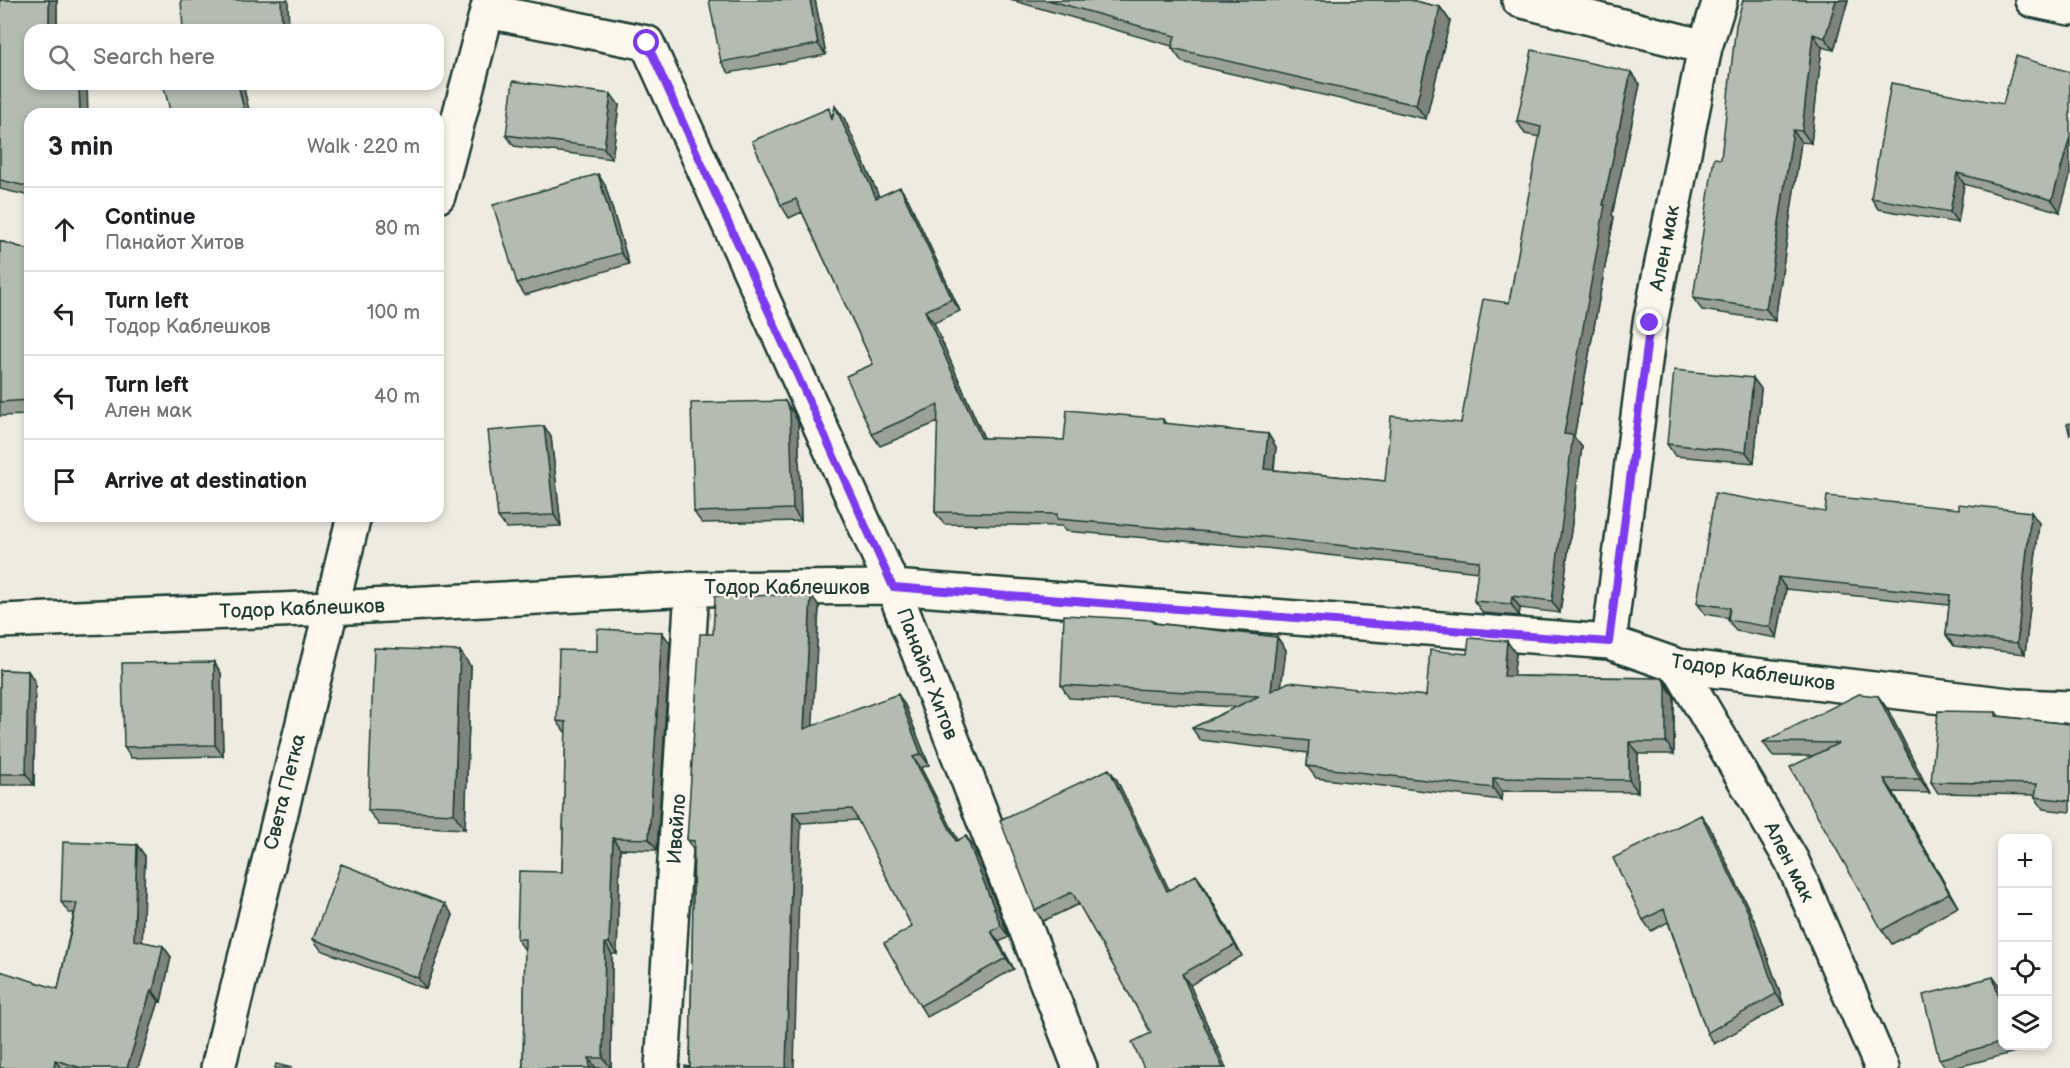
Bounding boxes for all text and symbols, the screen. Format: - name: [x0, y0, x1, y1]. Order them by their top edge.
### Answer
- search box: [24, 24, 444, 90]
- route start: [633, 29, 659, 55]
- icon: search: [45, 41, 78, 74]
- text: Search here: [93, 44, 215, 71]
- text: 3 min: [48, 132, 113, 163]
- text: Walk · 220 m: [307, 135, 420, 159]
- street label: Ален мак: [1645, 203, 1685, 294]
- text: Continue: [105, 204, 195, 231]
- icon: ahead: [48, 213, 81, 246]
- text: 80 m: [375, 217, 420, 241]
- text: Панайот Хитов: [105, 231, 244, 255]
- text: Turn left: [105, 288, 189, 315]
- icon: left: [48, 297, 81, 330]
- text: 100 m: [367, 301, 420, 325]
- route end: [1636, 309, 1662, 335]
- text: Тодор Каблешков: [105, 315, 271, 339]
- text: Turn left: [105, 372, 189, 399]
- icon: left: [48, 381, 81, 414]
- text: 40 m: [374, 385, 420, 409]
- text: Ален мак: [105, 399, 192, 423]
- icon: arrive: [48, 465, 81, 498]
- text: Arrive at destination: [105, 468, 307, 495]
- street label: Тодор Каблешков: [704, 576, 870, 600]
- street label: Тодор Каблешков: [219, 594, 386, 624]
- street label: Панайот Хитов: [891, 605, 963, 744]
- street label: Тодор Каблешков: [1669, 650, 1837, 696]
- street label: Света Петка: [259, 731, 311, 853]
- street label: Ивайло: [663, 793, 691, 865]
- street label: Ален мак: [1758, 817, 1820, 907]
- map controls: [1998, 834, 2052, 1050]
- button: +: [1998, 834, 2052, 888]
- button: −: [1998, 888, 2052, 942]
- button: locate: [1998, 942, 2052, 996]
- button: layers: [1998, 996, 2052, 1050]

